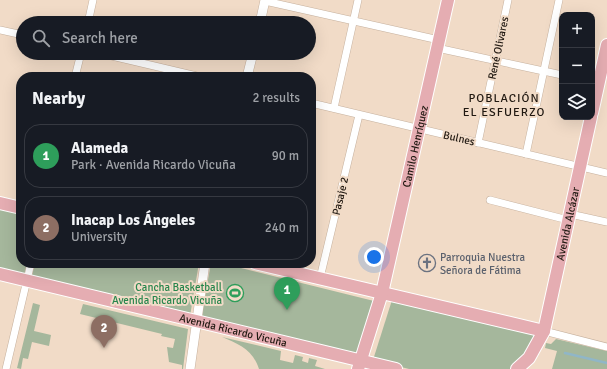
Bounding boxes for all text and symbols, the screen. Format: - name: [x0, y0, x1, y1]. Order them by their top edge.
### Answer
- map controls: [559, 12, 595, 120]
- button: +: [559, 12, 595, 48]
- street label: René Olivares: [485, 15, 512, 81]
- search box: [16, 16, 316, 60]
- icon: search: [30, 27, 52, 49]
- text: Search here: [62, 29, 138, 47]
- button: −: [559, 48, 595, 84]
- button: layers: [559, 84, 595, 120]
- text: Nearby: [32, 88, 85, 109]
- text: 2 results: [252, 90, 300, 106]
- district label: POBLACIÓN EL ESFUERZO: [463, 91, 545, 120]
- street label: Camilo Henríquez: [400, 104, 431, 189]
- street label: Bulnes: [442, 129, 476, 148]
- text: Alameda: [71, 139, 128, 157]
- text: 1: [42, 148, 50, 164]
- text: 90 m: [272, 148, 299, 164]
- text: Park · Avenida Ricardo Vicuña: [71, 157, 236, 173]
- street label: Pasaje 2: [330, 176, 351, 217]
- street label: Avenida Alcázar: [554, 186, 582, 262]
- text: Inacap Los Ángeles: [71, 211, 195, 229]
- text: 2: [42, 220, 50, 236]
- text: 240 m: [265, 220, 299, 236]
- text: University: [71, 229, 127, 245]
- your location: [364, 247, 384, 267]
- place label: Parroquia Nuestra Señora de Fátima: [440, 251, 526, 277]
- church icon: Parroquia Nuestra Señora de Fátima: [417, 253, 437, 273]
- pin: 1: [274, 277, 300, 310]
- place label: Cancha Basketball Avenida Ricardo Vicuña: [112, 281, 222, 307]
- sports icon: Cancha Basketball Avenida Ricardo Vicuña: [225, 283, 245, 303]
- street label: Avenida Ricardo Vicuña: [178, 311, 289, 350]
- pin: 2: [91, 315, 117, 348]

